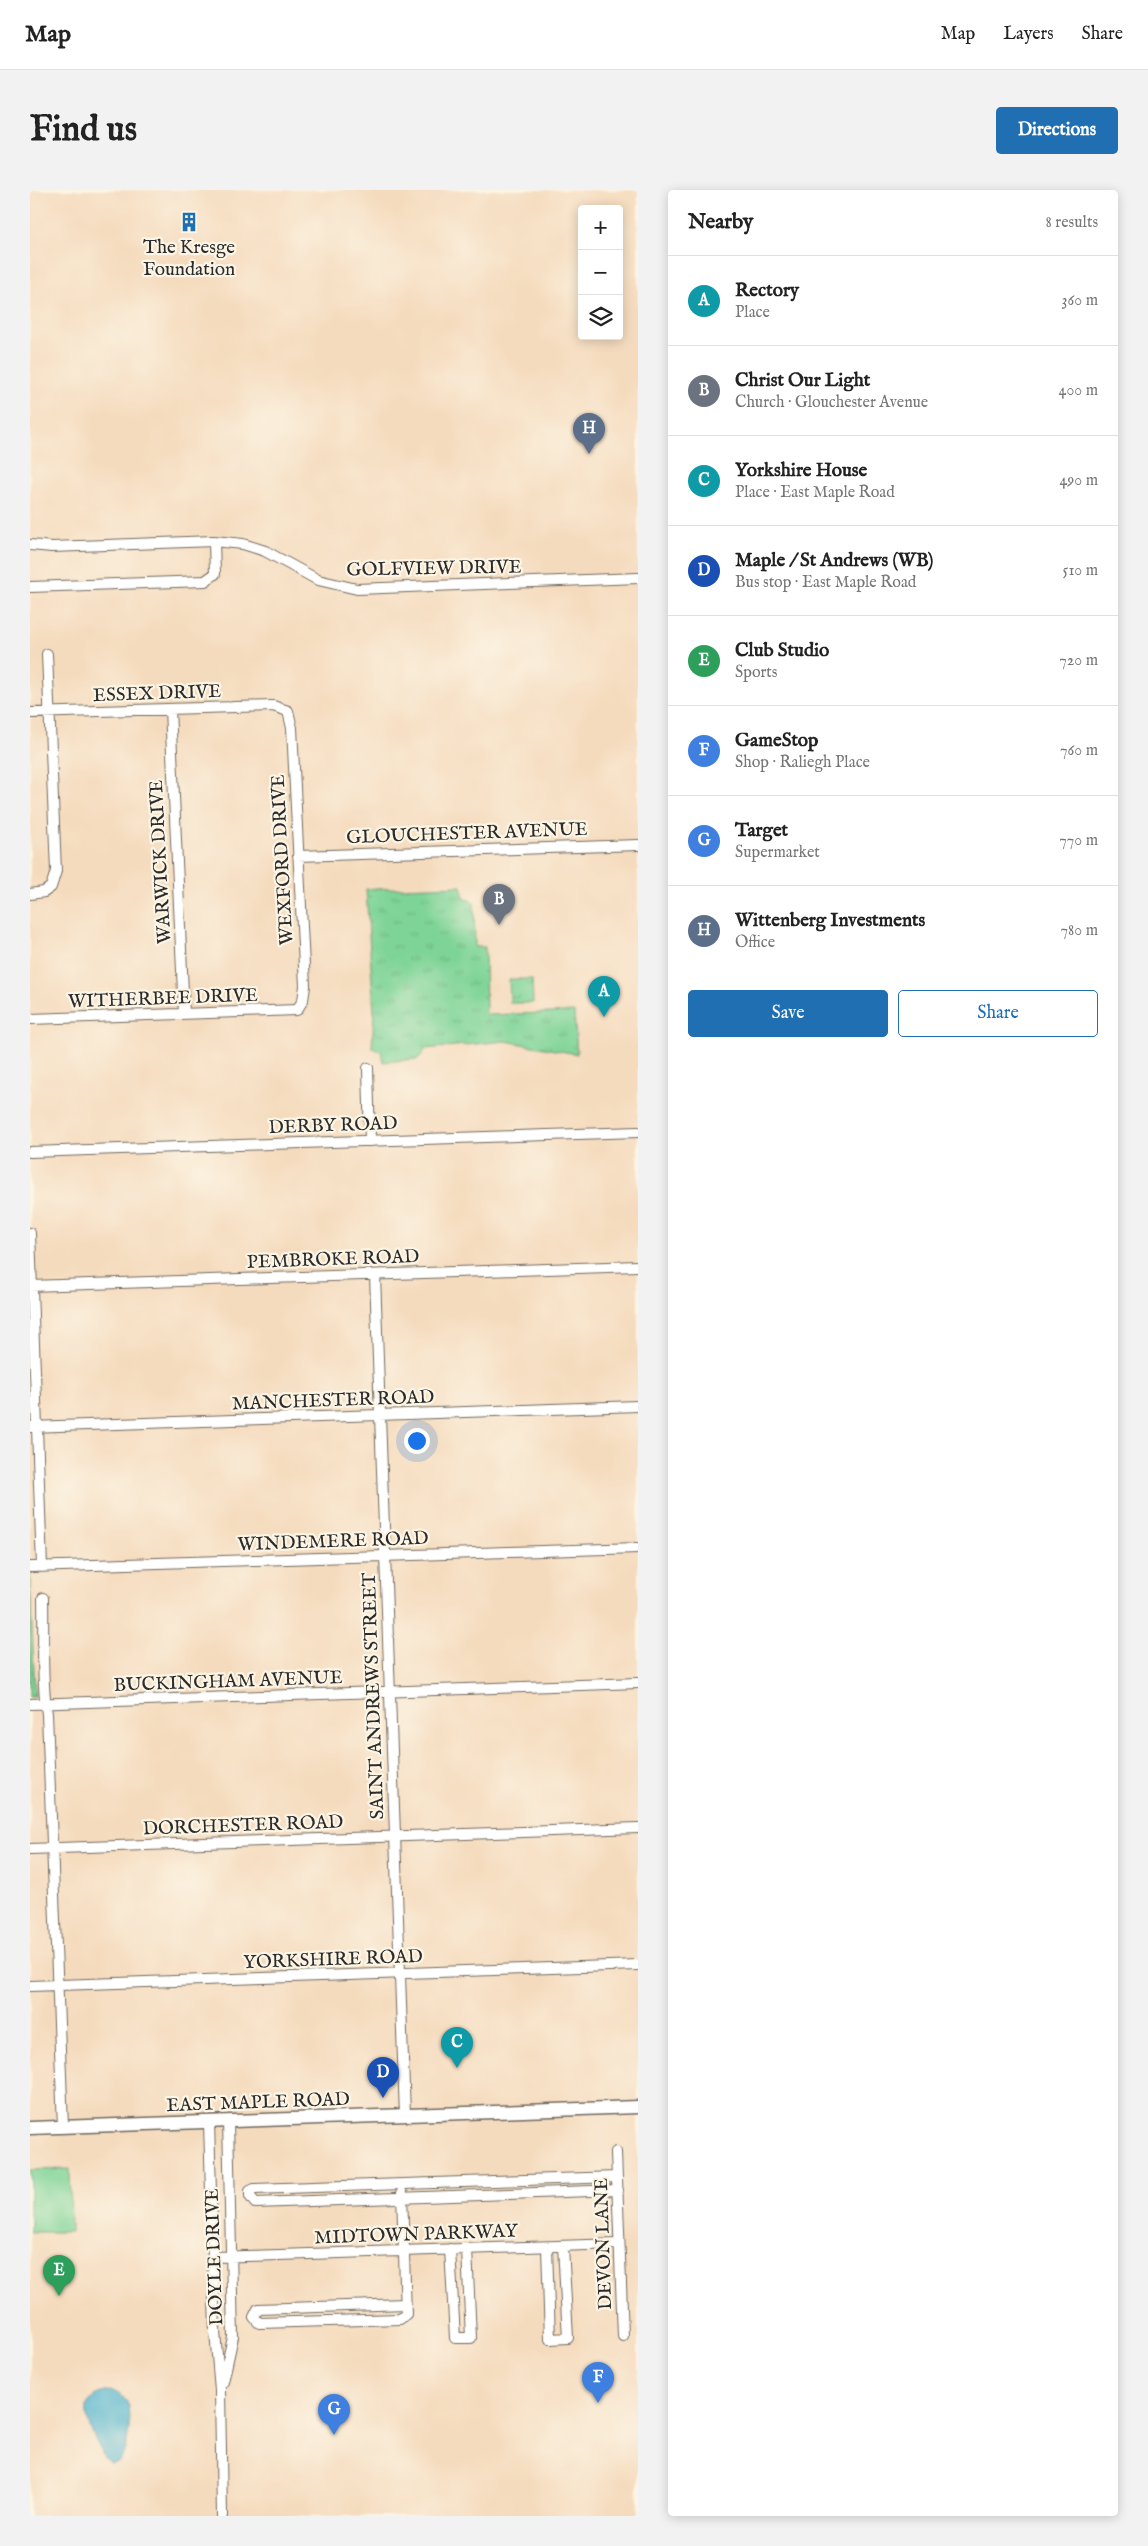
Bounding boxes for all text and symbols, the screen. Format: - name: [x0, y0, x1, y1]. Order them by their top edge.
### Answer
- text: Map: [25, 19, 71, 50]
- text: Map: [941, 23, 975, 46]
- text: Layers: [1003, 23, 1054, 46]
- text: Share: [1082, 23, 1123, 46]
- button: Directions: [996, 107, 1118, 154]
- text: Find us: [30, 108, 137, 153]
- map controls: [578, 205, 623, 340]
- button: +: [578, 205, 623, 250]
- text: Nearby: [688, 209, 753, 236]
- building icon: The Kresge Foundation: [178, 211, 200, 233]
- text: 8 results: [1046, 213, 1098, 233]
- place label: The Kresge Foundation: [143, 236, 235, 282]
- button: −: [578, 250, 623, 295]
- text: Rectory: [735, 279, 799, 303]
- text: A: [699, 291, 709, 311]
- text: 360 m: [1062, 291, 1098, 311]
- button: layers: [578, 295, 623, 340]
- text: Place: [735, 303, 770, 323]
- text: Christ Our Light: [735, 369, 870, 393]
- text: B: [699, 381, 709, 401]
- text: 400 m: [1059, 381, 1098, 401]
- text: Church · Glouchester Avenue: [735, 393, 928, 413]
- pin: H: [573, 413, 605, 454]
- text: Yorkshire House: [735, 459, 867, 483]
- text: C: [698, 471, 710, 491]
- text: 490 m: [1059, 471, 1098, 491]
- text: Place · East Maple Road: [735, 483, 895, 503]
- text: Maple / St Andrews (WB): [735, 549, 933, 573]
- street label: GOLFVIEW DRIVE: [346, 555, 522, 583]
- text: D: [698, 561, 710, 581]
- text: 510 m: [1063, 561, 1098, 581]
- text: Bus stop · East Maple Road: [735, 573, 916, 593]
- text: Club Studio: [735, 639, 829, 663]
- text: E: [698, 651, 710, 671]
- text: 720 m: [1059, 651, 1098, 671]
- text: Sports: [735, 663, 777, 683]
- street label: ESSEX DRIVE: [92, 680, 222, 708]
- text: GameStop: [735, 729, 818, 753]
- text: F: [699, 741, 709, 761]
- text: 760 m: [1060, 741, 1098, 761]
- text: Shop · Raliegh Place: [735, 753, 870, 773]
- street label: WEXFORD DRIVE: [267, 774, 299, 946]
- street label: WARWICK DRIVE: [145, 779, 177, 945]
- street label: GLOUCHESTER AVENUE: [346, 818, 588, 850]
- text: Target: [735, 819, 788, 843]
- text: G: [698, 831, 710, 851]
- text: 770 m: [1059, 831, 1098, 851]
- text: Supermarket: [735, 843, 820, 863]
- pin: B: [483, 884, 515, 925]
- text: Wittenberg Investments: [735, 909, 925, 933]
- text: H: [697, 921, 711, 941]
- text: 780 m: [1061, 921, 1098, 941]
- text: Office: [735, 933, 775, 953]
- pin: A: [588, 976, 620, 1017]
- street label: WITHERBEE DRIVE: [68, 984, 259, 1014]
- button: Save: [688, 990, 888, 1037]
- button: Share: [898, 990, 1098, 1037]
- street label: DERBY ROAD: [268, 1112, 398, 1140]
- street label: PEMBROKE ROAD: [246, 1245, 420, 1275]
- street label: MANCHESTER ROAD: [231, 1385, 435, 1417]
- your location: [404, 1428, 430, 1454]
- street label: WINDEMERE ROAD: [237, 1527, 429, 1557]
- street label: SAINT ANDREWS STREET: [358, 1572, 390, 1820]
- street label: BUCKINGHAM AVENUE: [113, 1666, 343, 1698]
- street label: DORCHESTER ROAD: [142, 1811, 344, 1841]
- street label: YORKSHIRE ROAD: [243, 1945, 423, 1975]
- pin: C: [441, 2027, 473, 2068]
- pin: D: [367, 2057, 399, 2098]
- street label: EAST MAPLE ROAD: [166, 2088, 350, 2118]
- street label: DEVON LANE: [590, 2177, 618, 2310]
- street label: DOYLE DRIVE: [201, 2188, 229, 2326]
- street label: MIDTOWN PARKWAY: [314, 2219, 519, 2251]
- pin: E: [43, 2255, 75, 2296]
- pin: F: [582, 2362, 614, 2403]
- pin: G: [318, 2394, 350, 2435]

